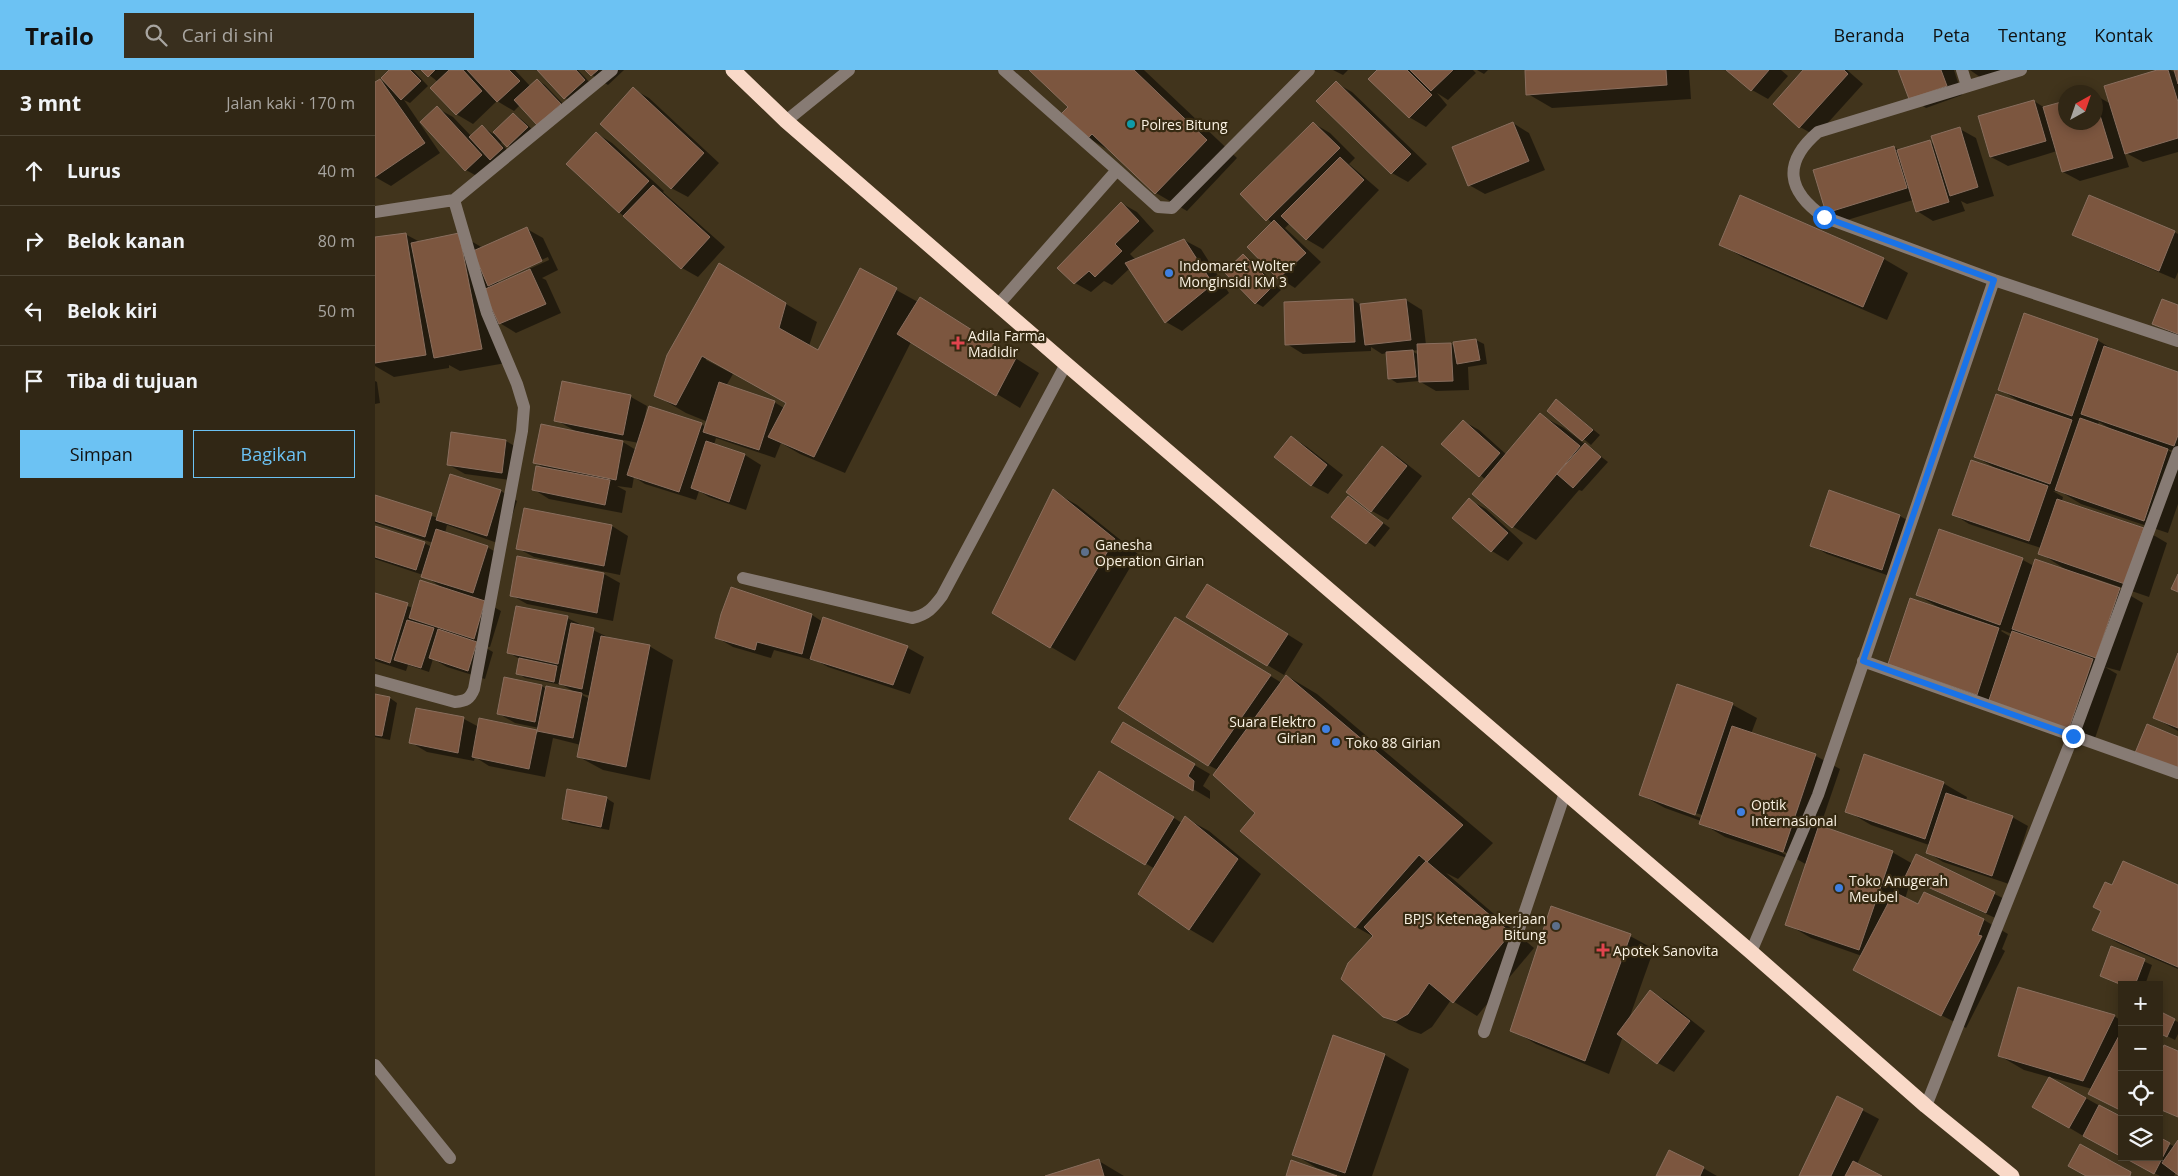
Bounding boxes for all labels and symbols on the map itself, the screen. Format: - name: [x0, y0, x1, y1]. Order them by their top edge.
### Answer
- north arrow: [2058, 85, 2103, 130]
- place label: Polres Bitung: [1141, 115, 1228, 134]
- marker: Polres Bitung: [1125, 118, 1137, 130]
- route start: [1813, 206, 1836, 229]
- place label: Indomaret Wolter Monginsidi KM 3: [1179, 256, 1295, 291]
- marker: Indomaret Wolter Monginsidi KM 3: [1163, 267, 1175, 279]
- place label: Adila Farma Madidir: [968, 326, 1045, 361]
- marker: Adila Farma Madidir: [952, 337, 964, 349]
- place label: Ganesha Operation Girian: [1095, 535, 1204, 570]
- marker: Ganesha Operation Girian: [1079, 546, 1091, 558]
- place label: Suara Elektro Girian: [1229, 712, 1316, 747]
- marker: Suara Elektro Girian: [1320, 723, 1332, 735]
- route end: [2062, 725, 2085, 748]
- place label: Toko 88 Girian: [1346, 733, 1441, 752]
- marker: Toko 88 Girian: [1330, 736, 1342, 748]
- place label: Optik Internasional: [1751, 795, 1837, 830]
- marker: Optik Internasional: [1735, 806, 1747, 818]
- place label: Toko Anugerah Meubel: [1849, 871, 1948, 906]
- marker: Toko Anugerah Meubel: [1833, 882, 1845, 894]
- place label: BPJS Ketenagakerjaan Bitung: [1404, 909, 1546, 944]
- marker: BPJS Ketenagakerjaan Bitung: [1550, 920, 1562, 932]
- place label: Apotek Sanovita: [1613, 941, 1718, 960]
- marker: Apotek Sanovita: [1597, 944, 1609, 956]

